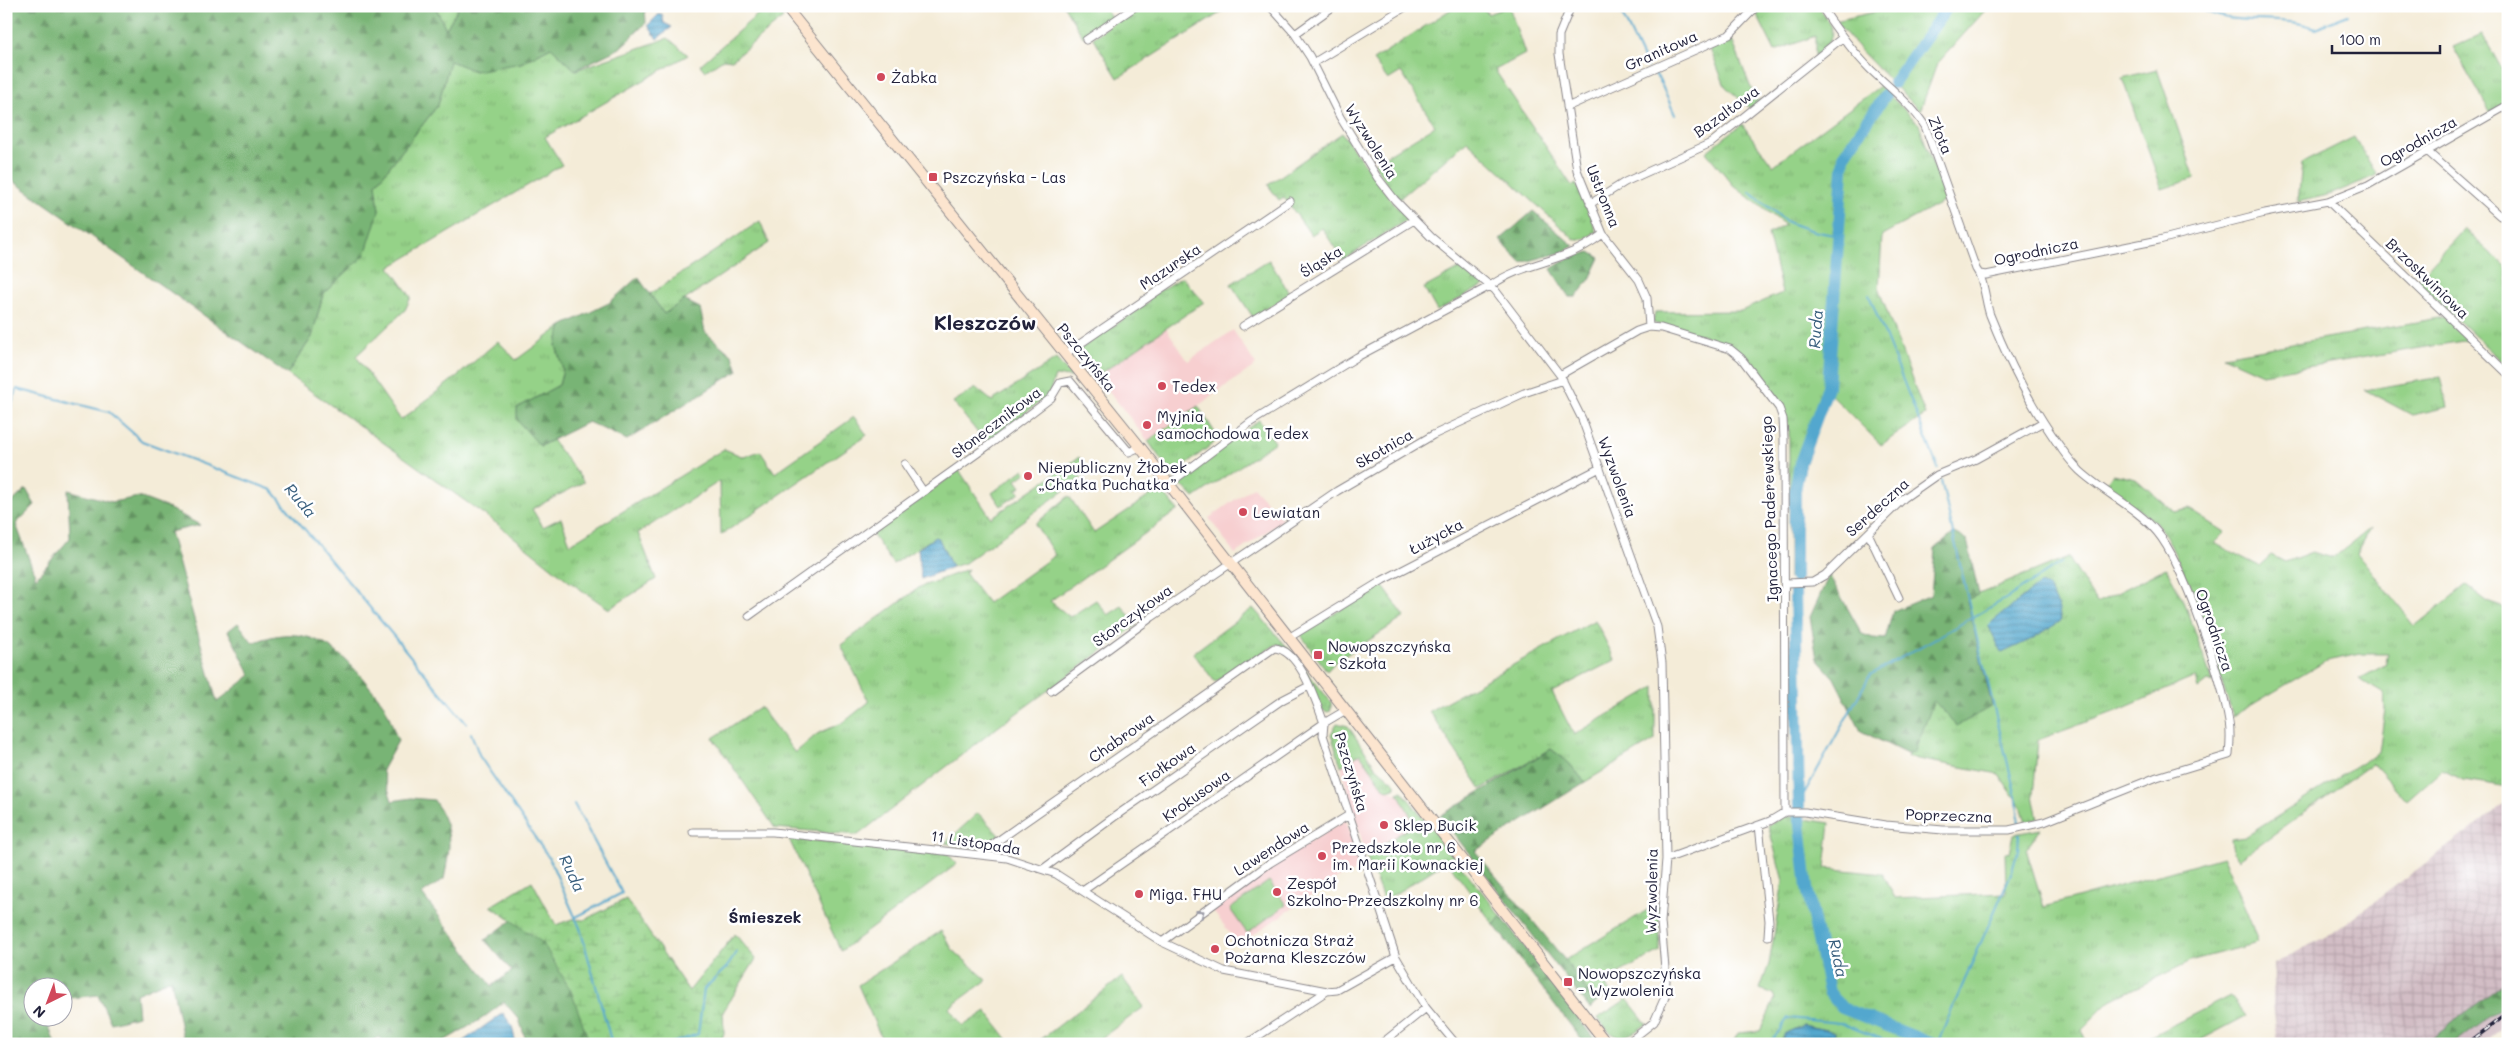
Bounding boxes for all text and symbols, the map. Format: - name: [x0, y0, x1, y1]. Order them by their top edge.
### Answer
- scale bar: [2332, 22, 2439, 54]
- street label: Granitowa: [1622, 25, 1700, 75]
- text: 100 m: [2339, 29, 2381, 49]
- place label: Żabka: [891, 67, 937, 87]
- marker: Żabka: [875, 71, 887, 83]
- street label: Bazaltowa: [1689, 80, 1763, 142]
- street label: Wyzwolenia: [1341, 100, 1403, 182]
- street label: Ogrodnicza: [2376, 111, 2460, 171]
- street label: Złota: [1924, 113, 1958, 157]
- street label: Ustronna: [1582, 162, 1626, 230]
- place label: Pszczyńska - Las: [943, 167, 1066, 187]
- marker: Pszczyńska - Las: [927, 171, 939, 183]
- street label: Ogrodnicza: [1992, 232, 2080, 270]
- street label: Brzoskwiniowa: [2382, 233, 2474, 323]
- street label: Mazurska: [1135, 238, 1205, 294]
- street label: Śląska: [1296, 240, 1346, 282]
- district label: Kleszczów: [934, 309, 1036, 335]
- water label: Ruda: [1803, 309, 1827, 349]
- street label: Pszczyńska: [1053, 319, 1121, 395]
- place label: Tedex: [1172, 376, 1216, 396]
- marker: Tedex: [1156, 380, 1168, 392]
- street label: Słonecznikowa: [947, 382, 1045, 462]
- place label: Myjnia samochodowa Tedex: [1157, 406, 1309, 443]
- street label: Ignacego Paderewskiego: [1756, 416, 1782, 602]
- marker: Myjnia samochodowa Tedex: [1141, 419, 1153, 431]
- street label: Skotnica: [1352, 424, 1416, 472]
- street label: Wyzwolenia: [1594, 434, 1642, 520]
- place label: Niepubliczny Żłobek „Chatka Puchatka”: [1038, 457, 1187, 494]
- marker: Niepubliczny Żłobek „Chatka Puchatka”: [1022, 470, 1034, 482]
- street label: Serdeczna: [1841, 473, 1913, 541]
- water label: Ruda: [280, 478, 322, 522]
- place label: Lewiatan: [1253, 502, 1320, 522]
- marker: Lewiatan: [1237, 506, 1249, 518]
- street label: Łużycka: [1406, 513, 1466, 559]
- street label: Storczykowa: [1088, 579, 1176, 651]
- street label: Ogrodnicza: [2192, 586, 2238, 674]
- place label: Nowopszczyńska - Szkoła: [1328, 636, 1451, 673]
- marker: Nowopszczyńska - Szkoła: [1312, 649, 1324, 661]
- street label: Chabrowa: [1084, 707, 1158, 767]
- street label: Pszczyńska: [1330, 730, 1374, 814]
- street label: Fiołkowa: [1135, 737, 1199, 791]
- street label: Krokusowa: [1158, 764, 1234, 826]
- street label: Poprzeczna: [1905, 803, 1993, 827]
- place label: Sklep Bucik: [1394, 815, 1476, 835]
- street label: Lawendowa: [1230, 816, 1312, 880]
- marker: Sklep Bucik: [1378, 819, 1390, 831]
- street label: 11 Listopada: [930, 825, 1022, 859]
- place label: Przedszkole nr 6 im. Marii Kownackiej: [1332, 837, 1484, 874]
- street label: Wyzwolenia: [1640, 848, 1662, 934]
- marker: Przedszkole nr 6 im. Marii Kownackiej: [1316, 850, 1328, 862]
- water label: Ruda: [555, 851, 591, 895]
- place label: Zespół Szkolno-Przedszkolny nr 6: [1287, 873, 1479, 910]
- place label: Miga. FHU: [1149, 884, 1222, 904]
- marker: Zespół Szkolno-Przedszkolny nr 6: [1271, 886, 1283, 898]
- marker: Miga. FHU: [1133, 888, 1145, 900]
- district label: Śmieszek: [729, 906, 801, 927]
- one-way arrow: [1195, 910, 1205, 919]
- place label: Ochotnicza Straż Pożarna Kleszczów: [1225, 930, 1366, 967]
- water label: Ruda: [1825, 937, 1853, 979]
- marker: Ochotnicza Straż Pożarna Kleszczów: [1209, 943, 1221, 955]
- place label: Nowopszczyńska - Wyzwolenia: [1578, 963, 1701, 1000]
- marker: Nowopszczyńska - Wyzwolenia: [1562, 976, 1574, 988]
- north arrow: [22, 978, 72, 1028]
- text: N: [29, 1001, 49, 1023]

